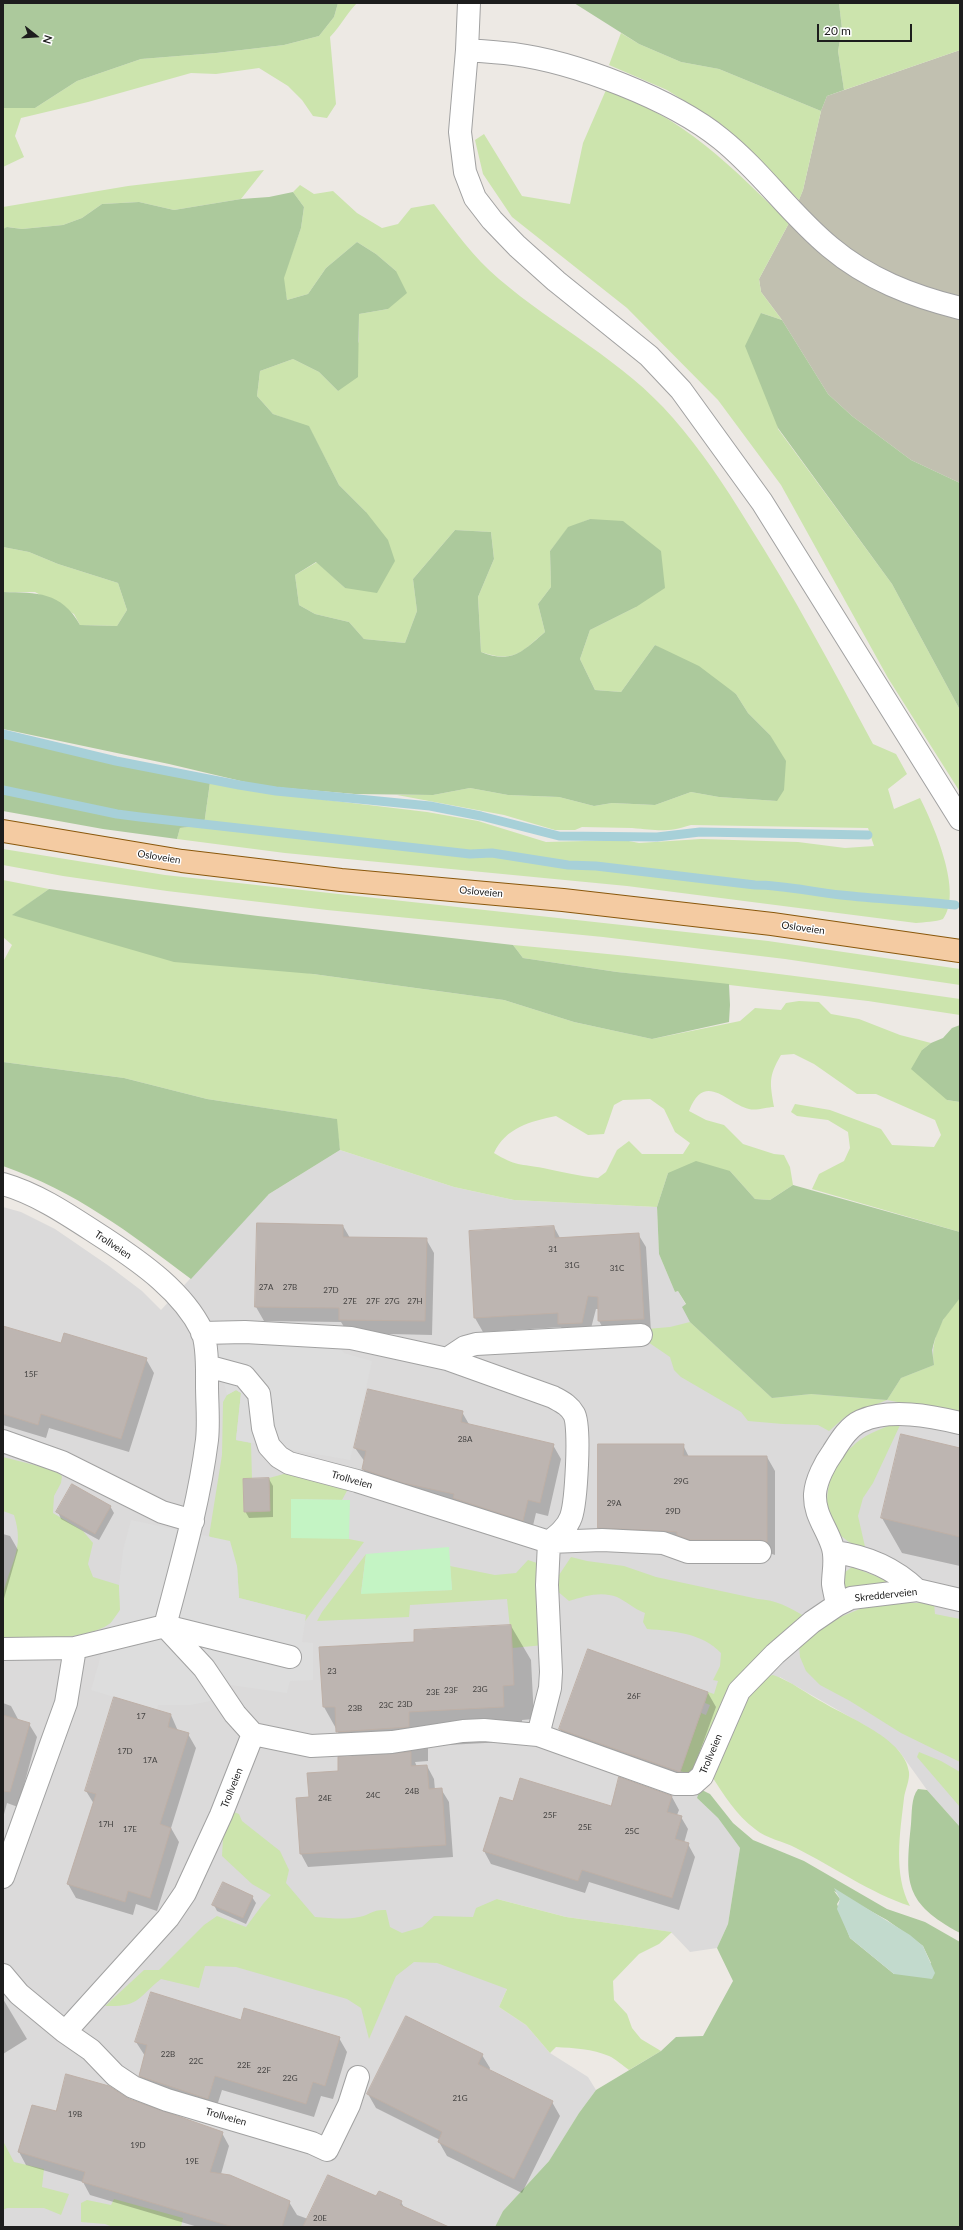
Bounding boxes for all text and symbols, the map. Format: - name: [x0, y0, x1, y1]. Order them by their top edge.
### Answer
- north arrow: [16, 16, 56, 56]
- scale bar: [819, 16, 914, 42]
- text: 20 m: [824, 23, 851, 38]
- text: N: [40, 34, 55, 46]
- street label: Osloveien: [136, 848, 182, 866]
- street label: Osloveien: [459, 884, 503, 900]
- street label: Osloveien: [781, 919, 825, 937]
- street label: Trollveien: [92, 1228, 134, 1262]
- house number: 31: [548, 1244, 558, 1254]
- house number: 31G: [564, 1260, 580, 1270]
- house number: 31C: [610, 1263, 624, 1273]
- house number: 27A: [259, 1282, 273, 1292]
- house number: 27B: [283, 1282, 297, 1292]
- house number: 27D: [323, 1285, 339, 1295]
- house number: 27E: [343, 1296, 357, 1306]
- house number: 27F: [366, 1296, 380, 1306]
- house number: 27G: [384, 1296, 400, 1306]
- house number: 27H: [407, 1296, 423, 1306]
- house number: 15F: [24, 1369, 38, 1379]
- house number: 28A: [458, 1434, 472, 1444]
- street label: Trollveien: [330, 1468, 374, 1492]
- house number: 29G: [673, 1476, 689, 1486]
- house number: 29A: [607, 1498, 621, 1508]
- house number: 29D: [665, 1506, 681, 1516]
- street label: Skredderveien: [854, 1586, 918, 1604]
- house number: 23: [327, 1666, 337, 1676]
- house number: 23G: [472, 1684, 488, 1694]
- house number: 23F: [444, 1685, 458, 1695]
- house number: 23E: [426, 1687, 440, 1697]
- house number: 26F: [627, 1691, 641, 1701]
- house number: 23D: [397, 1699, 413, 1709]
- house number: 23C: [379, 1700, 393, 1710]
- house number: 23B: [348, 1703, 362, 1713]
- house number: 17: [136, 1711, 146, 1721]
- street label: Trollveien: [697, 1732, 725, 1776]
- house number: 17D: [117, 1746, 133, 1756]
- house number: 17A: [143, 1755, 157, 1765]
- street label: Trollveien: [219, 1766, 245, 1810]
- house number: 24B: [405, 1786, 419, 1796]
- house number: 24C: [366, 1790, 380, 1800]
- house number: 24E: [318, 1793, 332, 1803]
- house number: 25F: [543, 1810, 557, 1820]
- house number: 17H: [98, 1819, 114, 1829]
- house number: 25E: [578, 1822, 592, 1832]
- house number: 17E: [123, 1824, 137, 1834]
- house number: 25C: [625, 1826, 639, 1836]
- house number: 22B: [161, 2049, 175, 2059]
- house number: 22C: [189, 2056, 203, 2066]
- house number: 22E: [237, 2060, 251, 2070]
- house number: 22F: [257, 2065, 271, 2075]
- house number: 22G: [282, 2073, 298, 2083]
- house number: 21G: [452, 2093, 468, 2103]
- street label: Trollveien: [204, 2105, 248, 2129]
- house number: 19B: [68, 2109, 82, 2119]
- house number: 19D: [130, 2140, 146, 2150]
- house number: 19E: [185, 2156, 199, 2166]
- house number: 20E: [313, 2213, 327, 2223]

